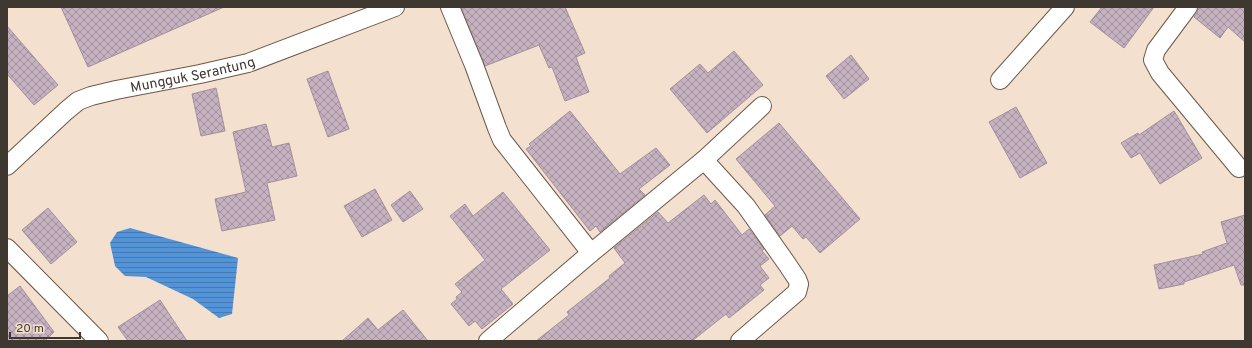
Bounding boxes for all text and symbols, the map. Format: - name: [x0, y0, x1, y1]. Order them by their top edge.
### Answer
- street label: Mungguk Serantung: [129, 54, 258, 97]
- scale bar: [10, 314, 80, 340]
- text: 20 m: [16, 321, 44, 337]

